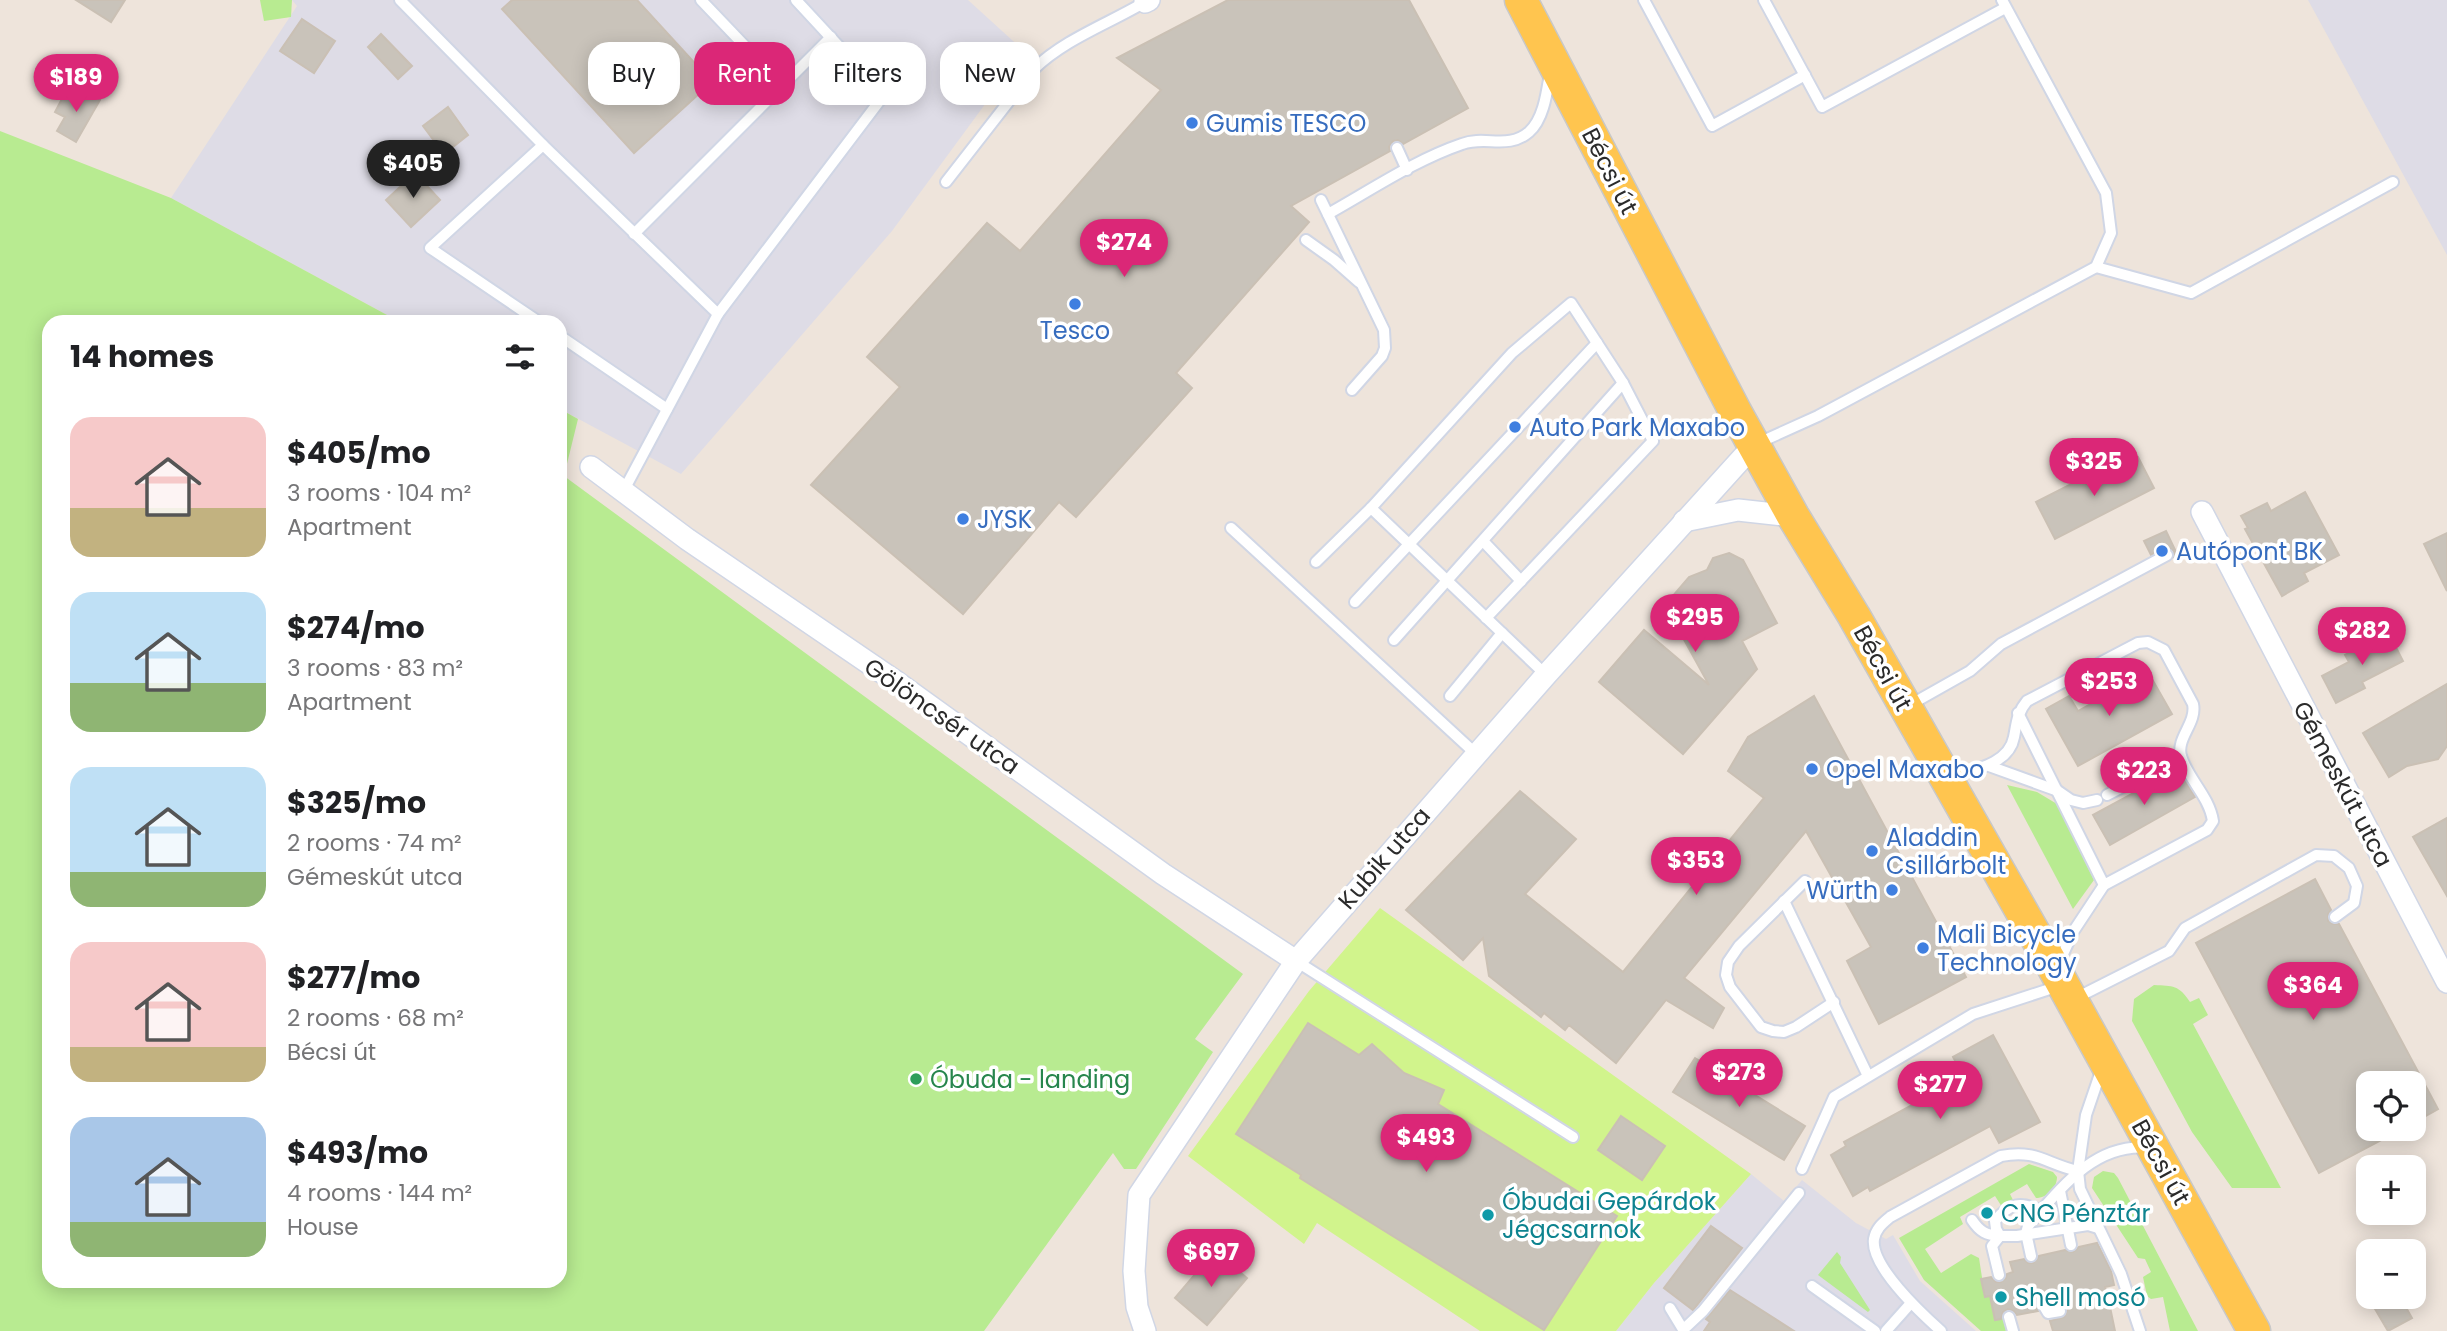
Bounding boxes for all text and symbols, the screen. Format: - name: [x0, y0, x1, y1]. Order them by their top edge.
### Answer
- chip: Buy: [588, 42, 680, 105]
- chip: Rent: [694, 42, 795, 105]
- chip: Filters: [809, 42, 926, 105]
- chip: New: [940, 42, 1040, 105]
- pin: $189: [35, 54, 117, 114]
- text: $189: [50, 61, 102, 93]
- place label: Gumis TESCO: [1206, 107, 1366, 140]
- marker: Gumis TESCO: [1184, 115, 1200, 131]
- street label: Bécsi út: [1574, 122, 1646, 220]
- pin: $405: [372, 140, 454, 200]
- text: $405: [383, 147, 443, 179]
- pin: $274: [1083, 219, 1165, 279]
- text: $274: [1096, 226, 1152, 258]
- marker: Tesco: [1067, 296, 1083, 312]
- place label: Tesco: [1040, 314, 1110, 347]
- text: 14 homes: [70, 335, 214, 378]
- icon: filters: [501, 338, 539, 376]
- place label: Auto Park Maxabo: [1529, 411, 1745, 444]
- marker: Auto Park Maxabo: [1507, 419, 1523, 435]
- text: $405/mo: [287, 431, 431, 474]
- pin: $325: [2053, 438, 2135, 498]
- icon: home: [126, 445, 210, 529]
- text: $325: [2065, 445, 2123, 477]
- text: 3 rooms · 104 m²: [287, 477, 471, 509]
- place label: JYSK: [977, 503, 1032, 536]
- text: Apartment: [287, 511, 412, 543]
- marker: JYSK: [955, 511, 971, 527]
- place label: Autópont BK: [2176, 535, 2323, 568]
- marker: Autópont BK: [2154, 543, 2170, 559]
- pin: $295: [1654, 594, 1736, 654]
- text: $295: [1666, 601, 1724, 633]
- text: $274/mo: [287, 606, 425, 649]
- pin: $282: [2321, 608, 2403, 667]
- text: $282: [2334, 614, 2390, 646]
- street label: Bécsi út: [1846, 619, 1920, 717]
- icon: home: [126, 620, 210, 704]
- street label: Gölöncsér utca: [858, 650, 1026, 782]
- text: 3 rooms · 83 m²: [287, 652, 463, 684]
- pin: $253: [2068, 658, 2150, 718]
- text: $253: [2080, 665, 2138, 697]
- text: Apartment: [287, 686, 412, 718]
- street label: Gémeskút utca: [2285, 695, 2401, 873]
- pin: $223: [2103, 748, 2185, 807]
- place label: Opel Maxabo: [1826, 753, 1984, 786]
- text: $223: [2116, 754, 2172, 786]
- marker: Opel Maxabo: [1804, 761, 1820, 777]
- text: $325/mo: [287, 781, 426, 824]
- icon: home: [126, 795, 210, 879]
- street label: Kubik utca: [1330, 800, 1438, 916]
- place label: Aladdin Csillárbolt: [1886, 821, 2006, 882]
- text: 2 rooms · 74 m²: [287, 827, 462, 859]
- pin: $353: [1655, 838, 1737, 897]
- marker: Aladdin Csillárbolt: [1864, 843, 1880, 859]
- text: $353: [1667, 844, 1725, 876]
- text: Gémeskút utca: [287, 861, 463, 893]
- place label: Würth: [1806, 874, 1878, 907]
- marker: Würth: [1884, 882, 1900, 898]
- place label: Mali Bicycle Technology: [1937, 918, 2077, 979]
- marker: Mali Bicycle Technology: [1915, 940, 1931, 956]
- text: $277/mo: [287, 956, 420, 999]
- pin: $364: [2272, 962, 2354, 1022]
- text: $364: [2283, 969, 2343, 1001]
- icon: home: [126, 970, 210, 1054]
- text: 2 rooms · 68 m²: [287, 1002, 464, 1034]
- text: Bécsi út: [287, 1036, 376, 1068]
- pin: $273: [1698, 1050, 1780, 1109]
- text: $273: [1712, 1056, 1766, 1088]
- pin: $277: [1899, 1062, 1981, 1121]
- place label: Óbuda - landing: [930, 1063, 1130, 1096]
- text: $277: [1914, 1068, 1966, 1100]
- marker: Óbuda - landing: [908, 1071, 924, 1087]
- map controls: [2356, 1071, 2426, 1309]
- button: locate: [2356, 1071, 2426, 1141]
- street label: Bécsi út: [2124, 1113, 2198, 1211]
- pin: $493: [1385, 1114, 1467, 1174]
- text: $493: [1397, 1121, 1455, 1153]
- text: $493/mo: [287, 1131, 428, 1174]
- icon: home: [126, 1145, 210, 1229]
- button: +: [2356, 1155, 2426, 1225]
- text: 4 rooms · 144 m²: [287, 1177, 472, 1209]
- place label: Óbudai Gepárdok Jégcsarnok: [1502, 1185, 1717, 1246]
- place label: CNG Pénztár: [2001, 1197, 2150, 1230]
- marker: CNG Pénztár: [1979, 1205, 1995, 1221]
- marker: Óbudai Gepárdok Jégcsarnok: [1480, 1207, 1496, 1223]
- text: House: [287, 1211, 359, 1243]
- pin: $697: [1170, 1230, 1252, 1289]
- text: $697: [1183, 1236, 1239, 1268]
- button: −: [2356, 1239, 2426, 1309]
- place label: Shell mosó: [2015, 1281, 2146, 1314]
- marker: Shell mosó: [1993, 1289, 2009, 1305]

